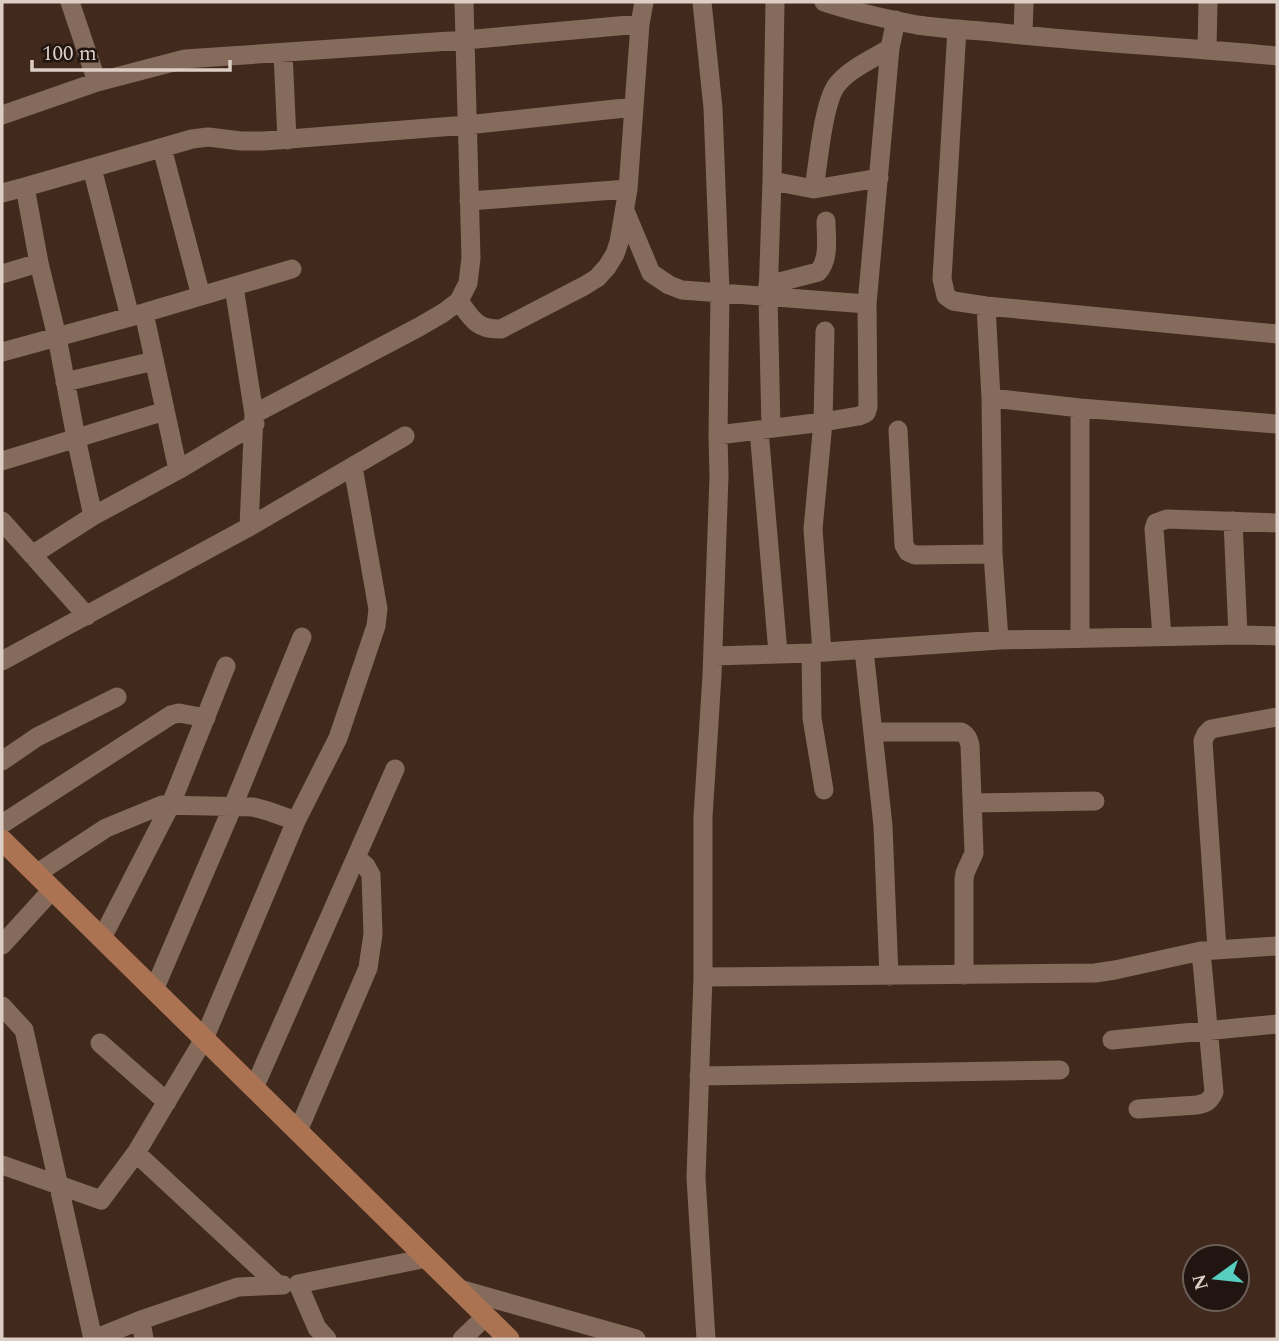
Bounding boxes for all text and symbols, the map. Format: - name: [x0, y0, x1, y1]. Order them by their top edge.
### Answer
- scale bar: [32, 28, 229, 72]
- text: 100 m: [42, 38, 97, 70]
- north arrow: [1181, 1243, 1251, 1313]
- text: N: [1185, 1271, 1217, 1293]

